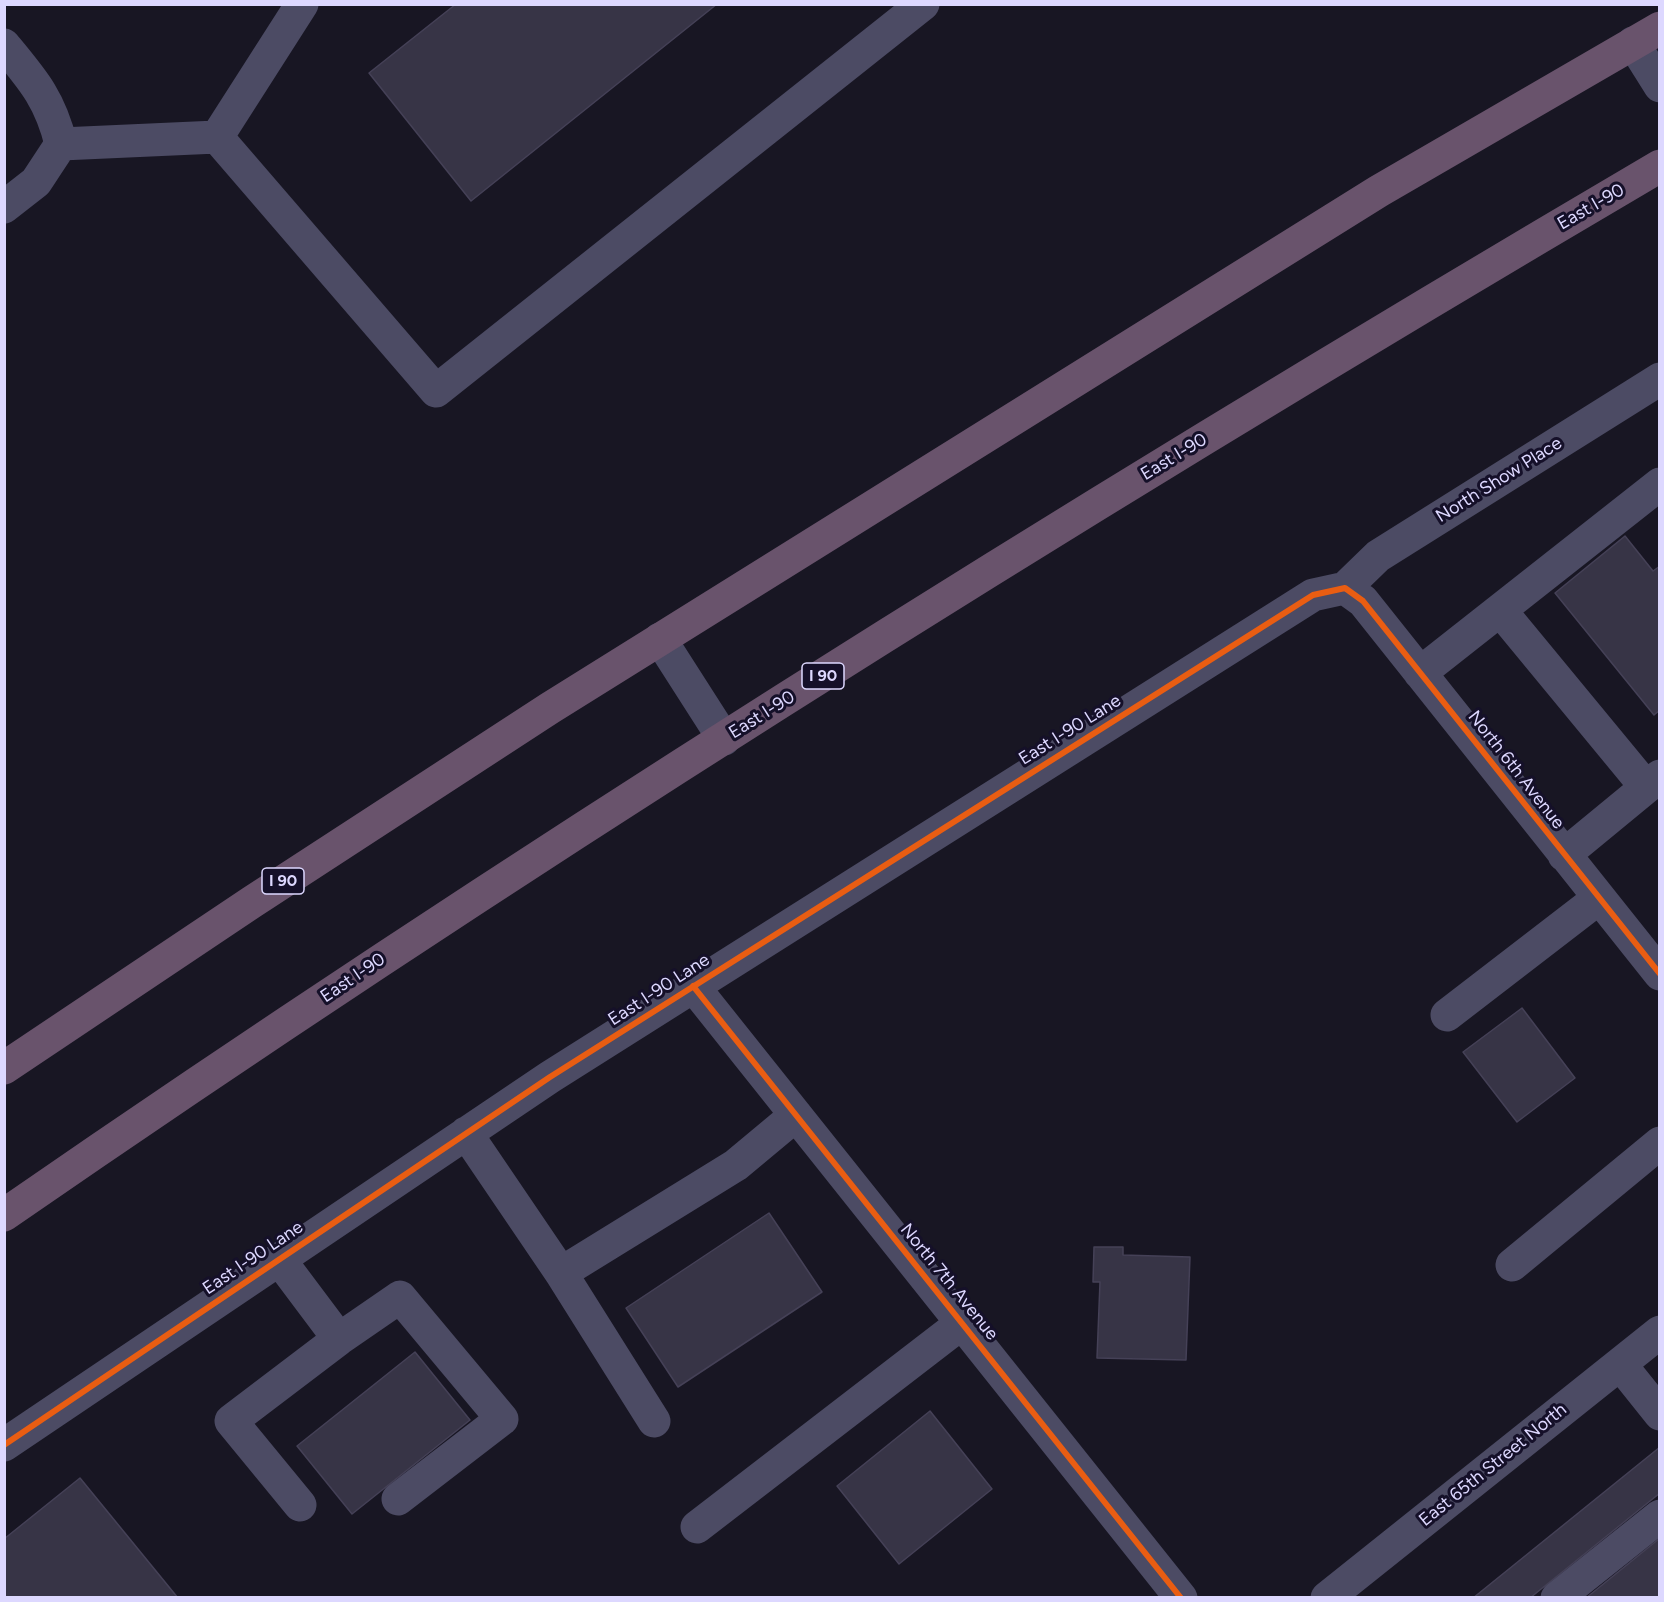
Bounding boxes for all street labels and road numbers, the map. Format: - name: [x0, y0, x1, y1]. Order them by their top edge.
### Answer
- street label: East I-90: [1554, 179, 1628, 235]
- street label: East I-90: [1137, 429, 1211, 485]
- street label: North Show Place: [1432, 432, 1566, 528]
- road number: I 90: [802, 663, 844, 689]
- street label: East I-90: [725, 686, 799, 744]
- street label: East I-90 Lane: [1015, 690, 1125, 770]
- street label: North 6th Avenue: [1463, 707, 1569, 833]
- road number: I 90: [262, 868, 304, 894]
- street label: East I-90: [316, 948, 390, 1008]
- street label: East I-90 Lane: [604, 949, 714, 1031]
- street label: East I-90 Lane: [199, 1216, 307, 1300]
- street label: North 7th Avenue: [895, 1219, 1003, 1345]
- street label: East 65th Street North: [1415, 1399, 1571, 1531]

